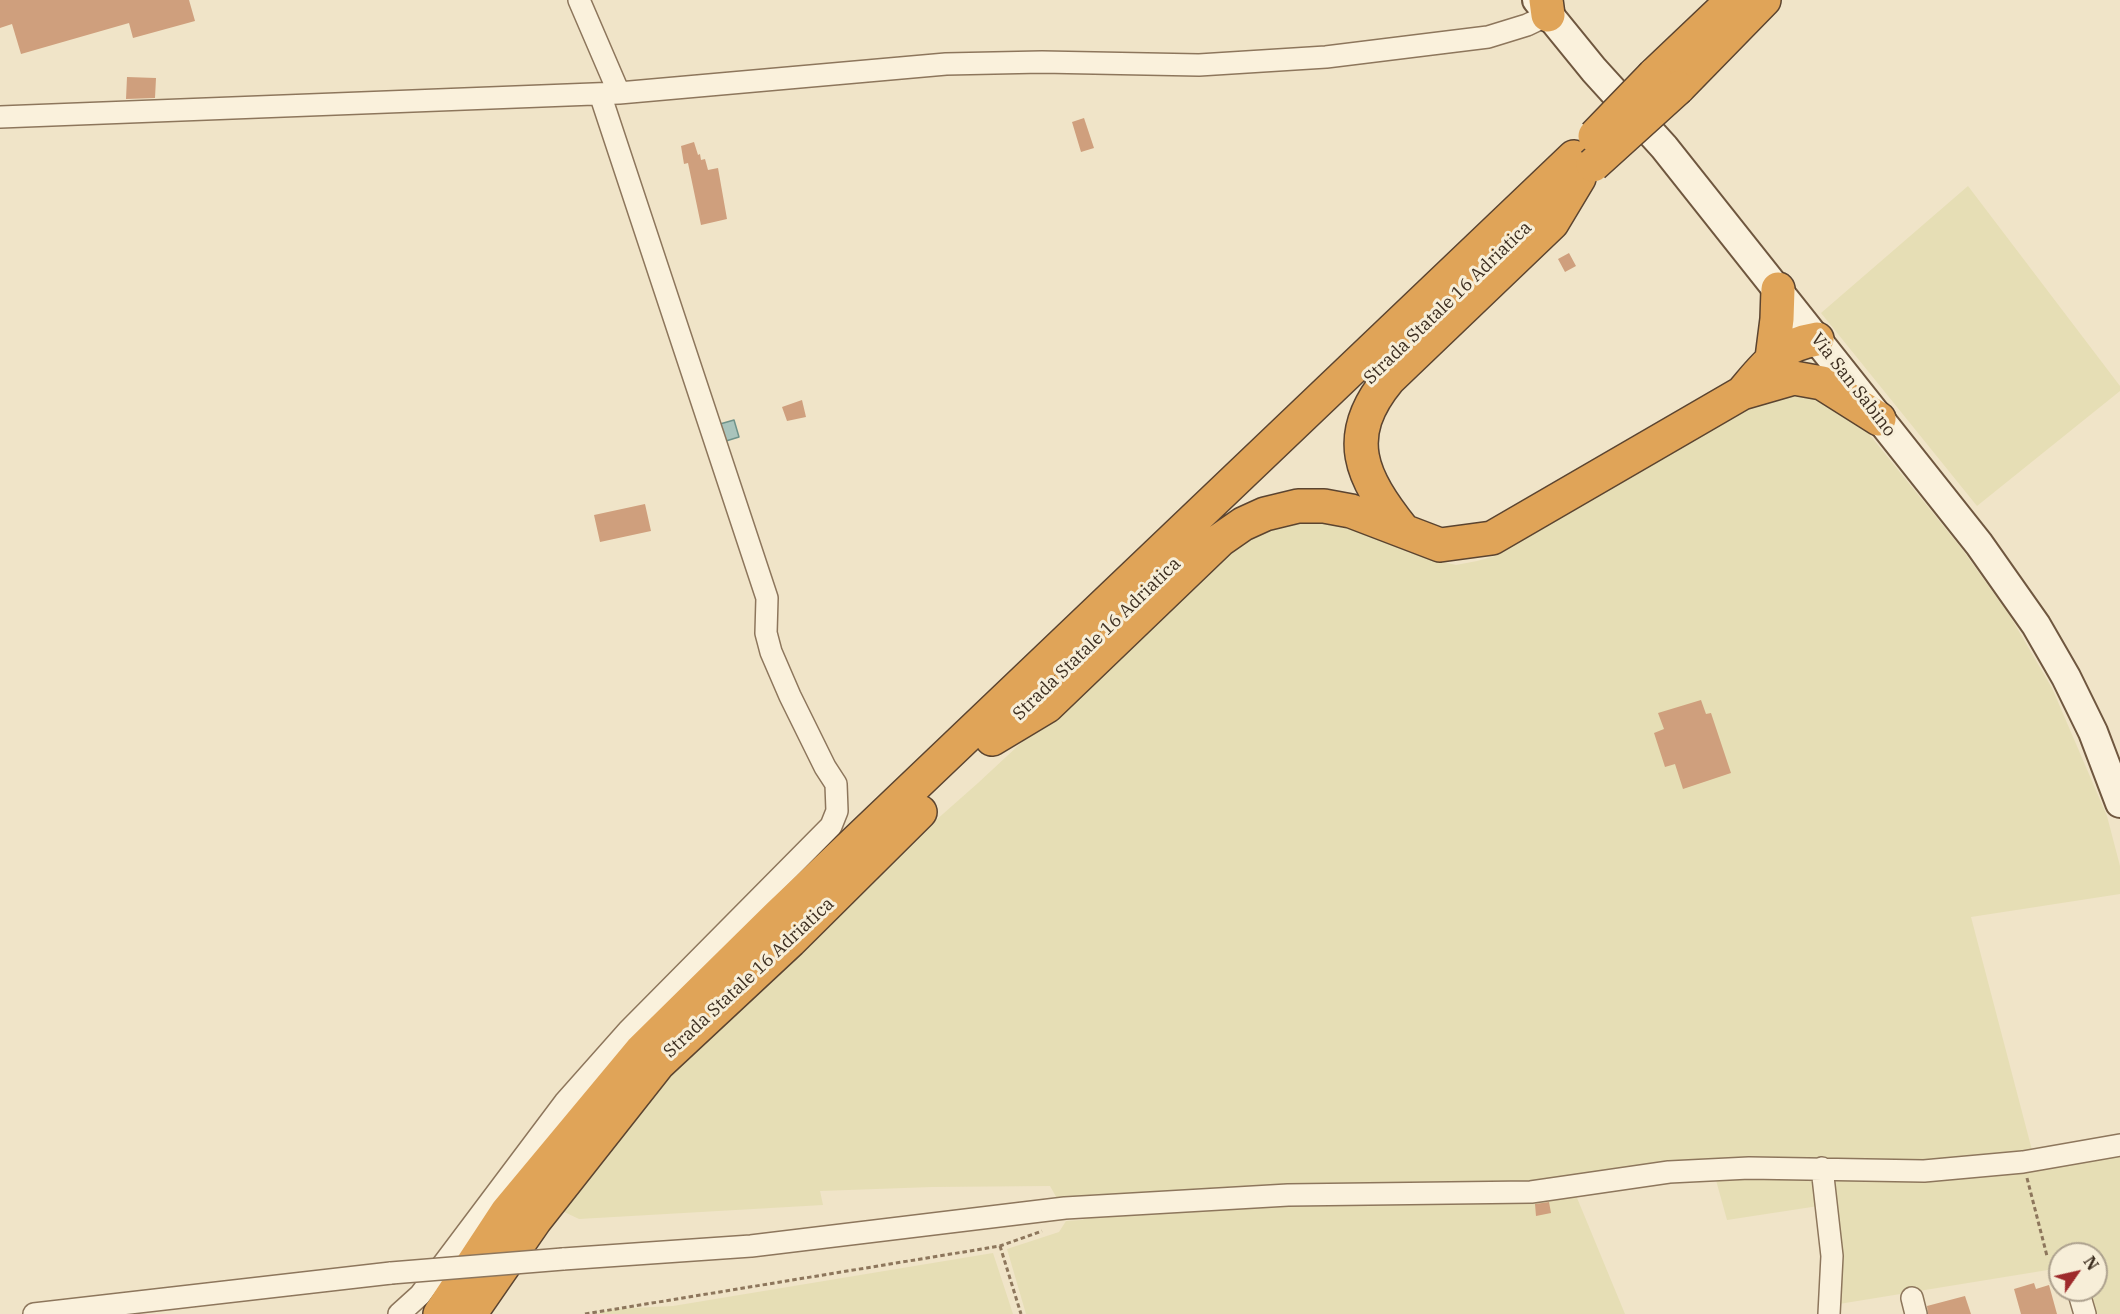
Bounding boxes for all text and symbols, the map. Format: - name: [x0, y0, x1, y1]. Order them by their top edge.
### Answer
- street label: Strada Statale 16 Adriatica: [1360, 217, 1536, 389]
- street label: Via San Sabino: [1806, 329, 1900, 441]
- street label: Strada Statale 16 Adriatica: [1009, 553, 1185, 725]
- street label: Strada Statale 16 Adriatica: [659, 893, 839, 1063]
- north arrow: [2048, 1242, 2108, 1302]
- text: N: [2079, 1252, 2103, 1274]

